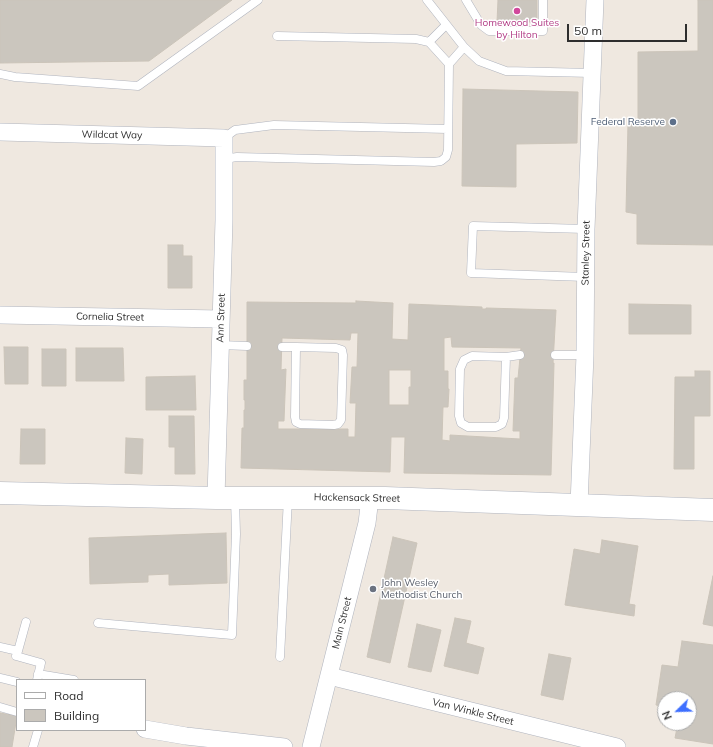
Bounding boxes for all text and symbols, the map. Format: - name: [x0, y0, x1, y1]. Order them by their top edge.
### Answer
- marker: Homewood Suites by Hilton: [512, 6, 522, 16]
- scale bar: [569, 16, 689, 42]
- place label: Homewood Suites by Hilton: [475, 17, 559, 40]
- text: 50 m: [574, 23, 602, 38]
- place label: Federal Reserve: [591, 116, 665, 128]
- marker: Federal Reserve: [668, 117, 678, 127]
- street label: Wildcat Way: [82, 128, 142, 142]
- street label: Stanley Street: [579, 220, 593, 286]
- street label: Ann Street: [214, 293, 228, 343]
- street label: Cornelia Street: [76, 310, 144, 324]
- street label: Hackensack Street: [314, 491, 400, 505]
- place label: John Wesley Methodist Church: [381, 577, 462, 600]
- marker: John Wesley Methodist Church: [368, 584, 378, 594]
- street label: Main Street: [330, 596, 354, 650]
- legend: [16, 679, 146, 731]
- text: Road: [54, 688, 83, 703]
- north arrow: [657, 691, 697, 731]
- street label: Van Winkle Street: [431, 696, 515, 728]
- text: Building: [54, 708, 99, 723]
- text: N: [659, 709, 675, 722]

